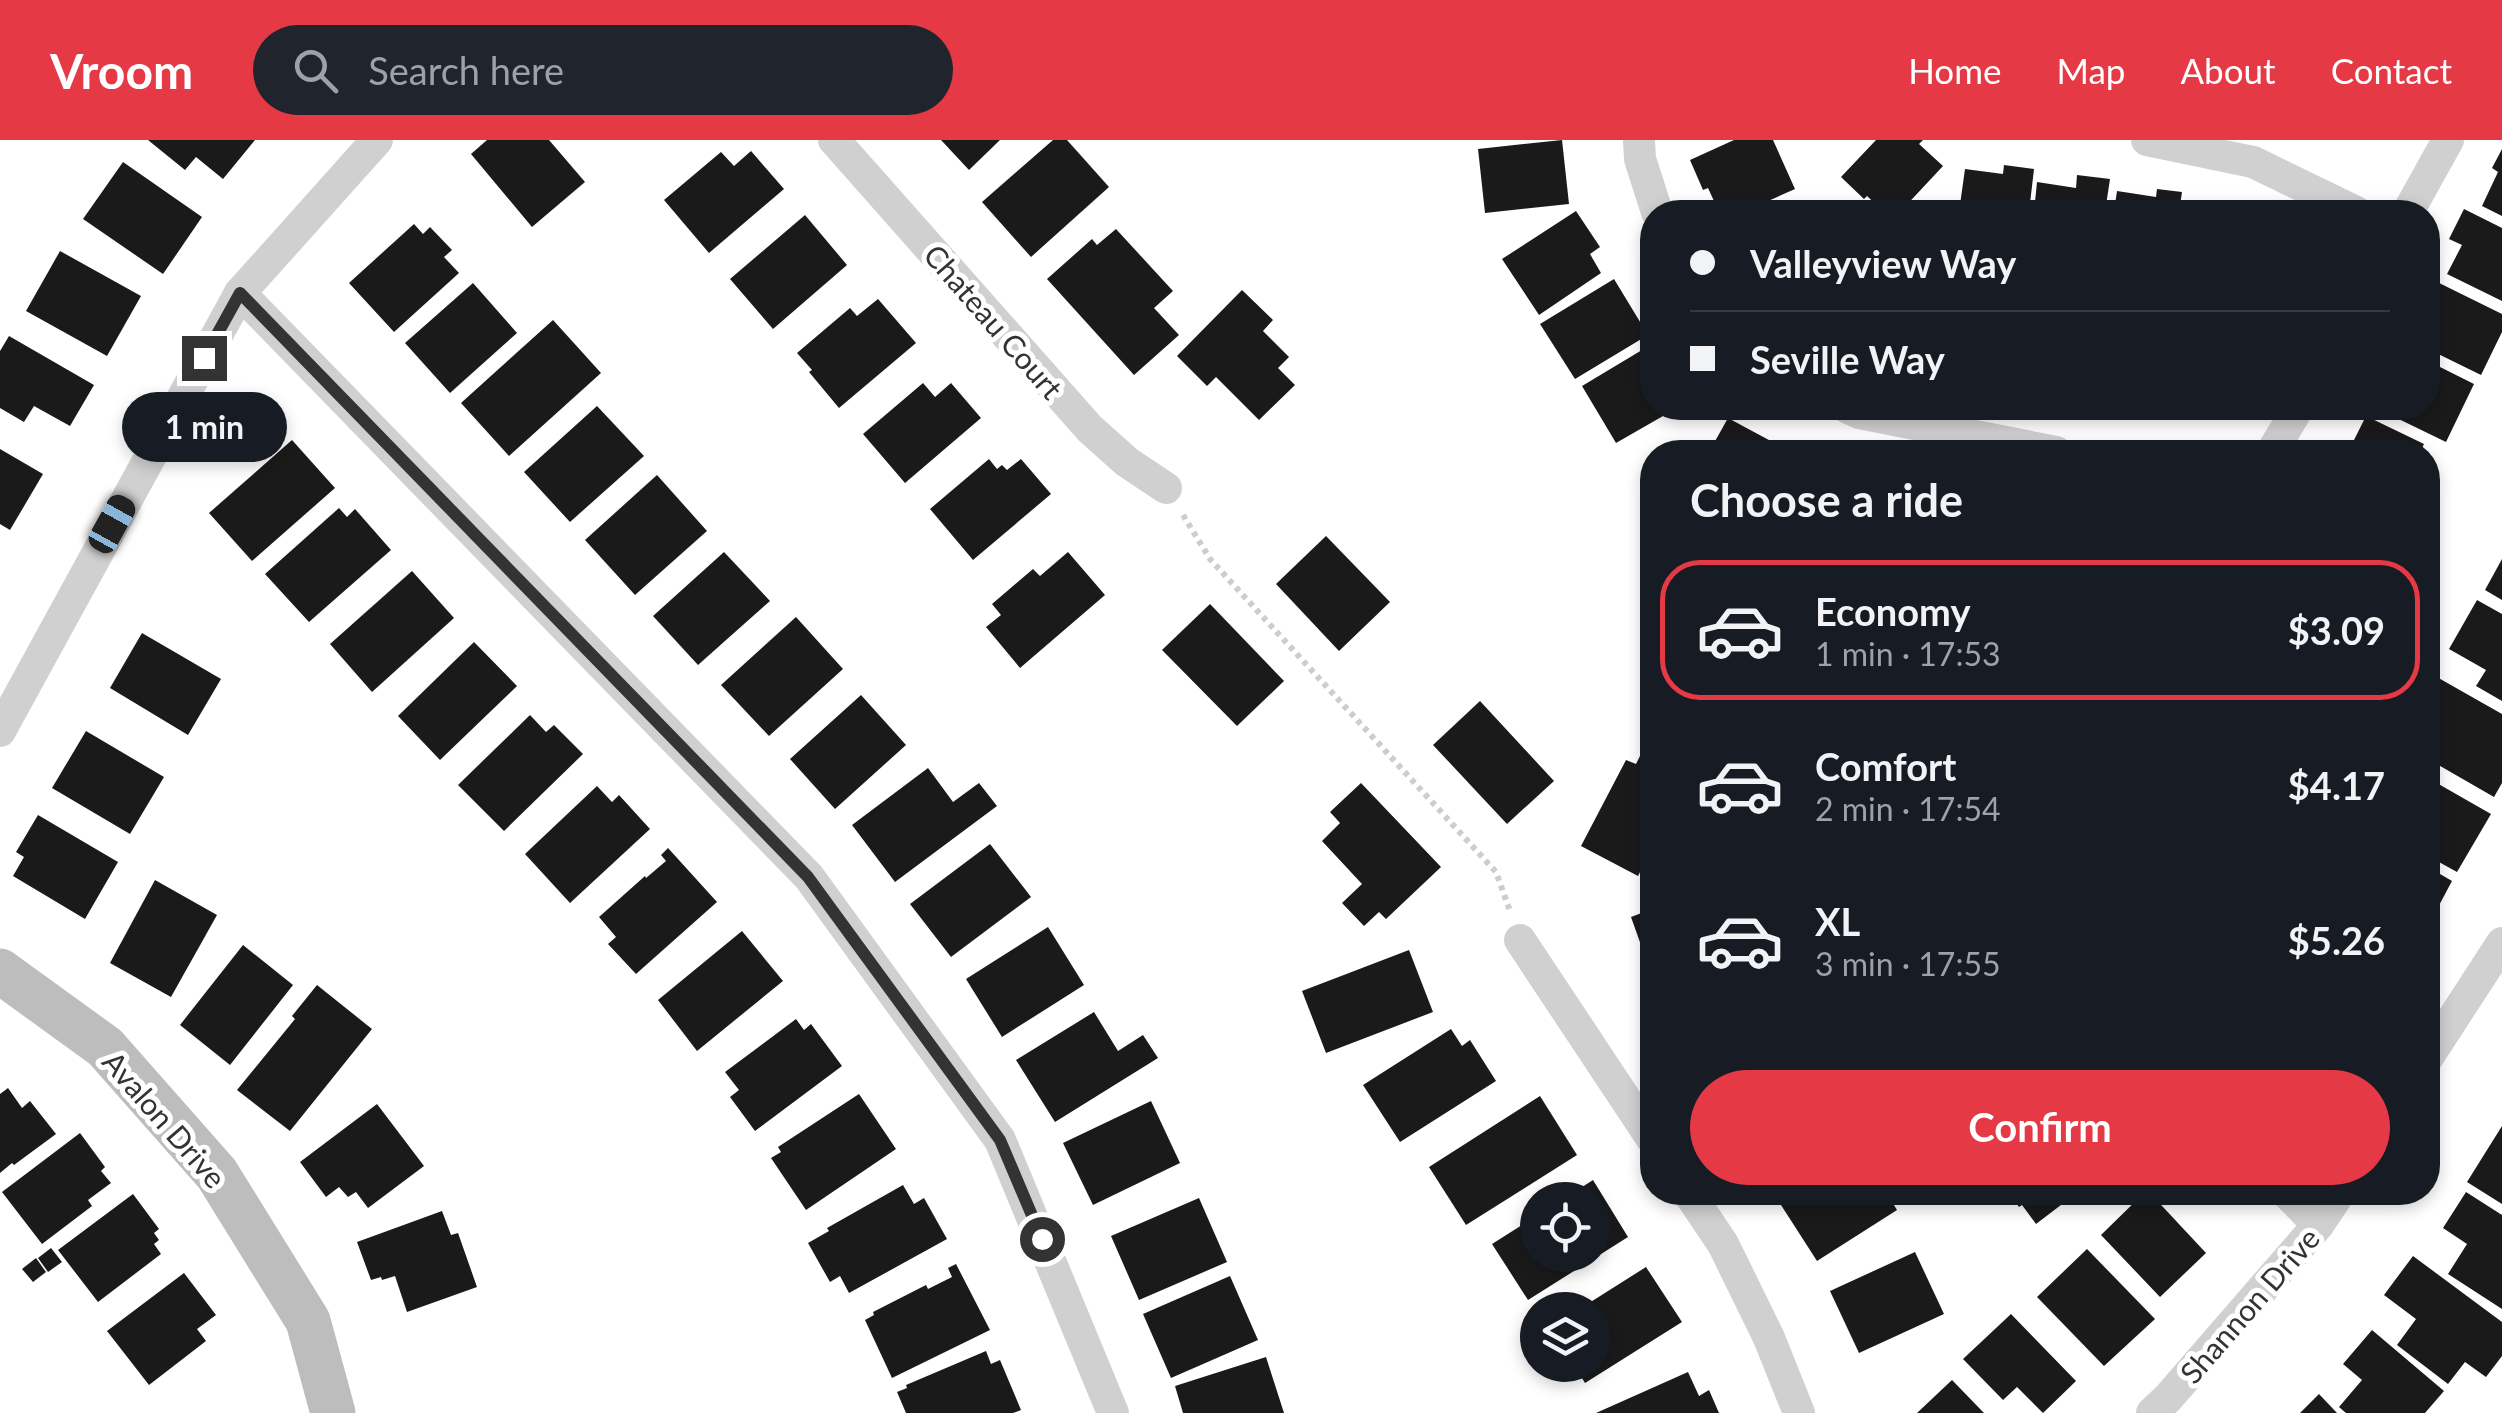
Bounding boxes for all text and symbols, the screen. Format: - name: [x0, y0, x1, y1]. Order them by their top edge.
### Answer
- search box: [253, 25, 953, 115]
- text: Vroom: [50, 42, 193, 99]
- icon: search: [288, 43, 343, 98]
- text: Search here: [368, 47, 564, 93]
- text: Home: [1908, 49, 2001, 91]
- text: Map: [2056, 49, 2125, 91]
- text: About: [2180, 49, 2276, 91]
- text: Contact: [2331, 49, 2452, 91]
- street label: Chateau Court: [917, 237, 1071, 406]
- text: Valleyview Way: [1750, 240, 2016, 286]
- route end: [182, 336, 227, 381]
- text: Seville Way: [1750, 336, 1945, 382]
- callout: 1 min: [121, 393, 286, 463]
- text: 1 min: [165, 407, 244, 446]
- text: Choose a ride: [1690, 473, 1963, 527]
- car: [84, 490, 140, 558]
- icon: car: [1695, 585, 1785, 675]
- text: Economy: [1815, 588, 1970, 634]
- text: $3.09: [2288, 607, 2385, 653]
- text: 1 min · 17:53: [1815, 634, 2001, 673]
- icon: car: [1695, 740, 1785, 830]
- text: Comfort: [1815, 743, 1956, 789]
- text: $4.17: [2288, 762, 2385, 808]
- text: 2 min · 17:54: [1815, 789, 2001, 828]
- icon: car: [1695, 895, 1785, 985]
- text: XL: [1815, 898, 1860, 944]
- text: $5.26: [2288, 917, 2385, 963]
- text: 3 min · 17:55: [1815, 944, 2001, 983]
- street label: Avalon Drive: [96, 1043, 234, 1195]
- button: Confirm: [1690, 1070, 2390, 1185]
- map controls: [1520, 1182, 1610, 1382]
- button: locate: [1520, 1182, 1610, 1272]
- route start: [1020, 1217, 1065, 1262]
- street label: Shannon Drive: [2172, 1220, 2326, 1390]
- button: layers: [1520, 1292, 1610, 1382]

